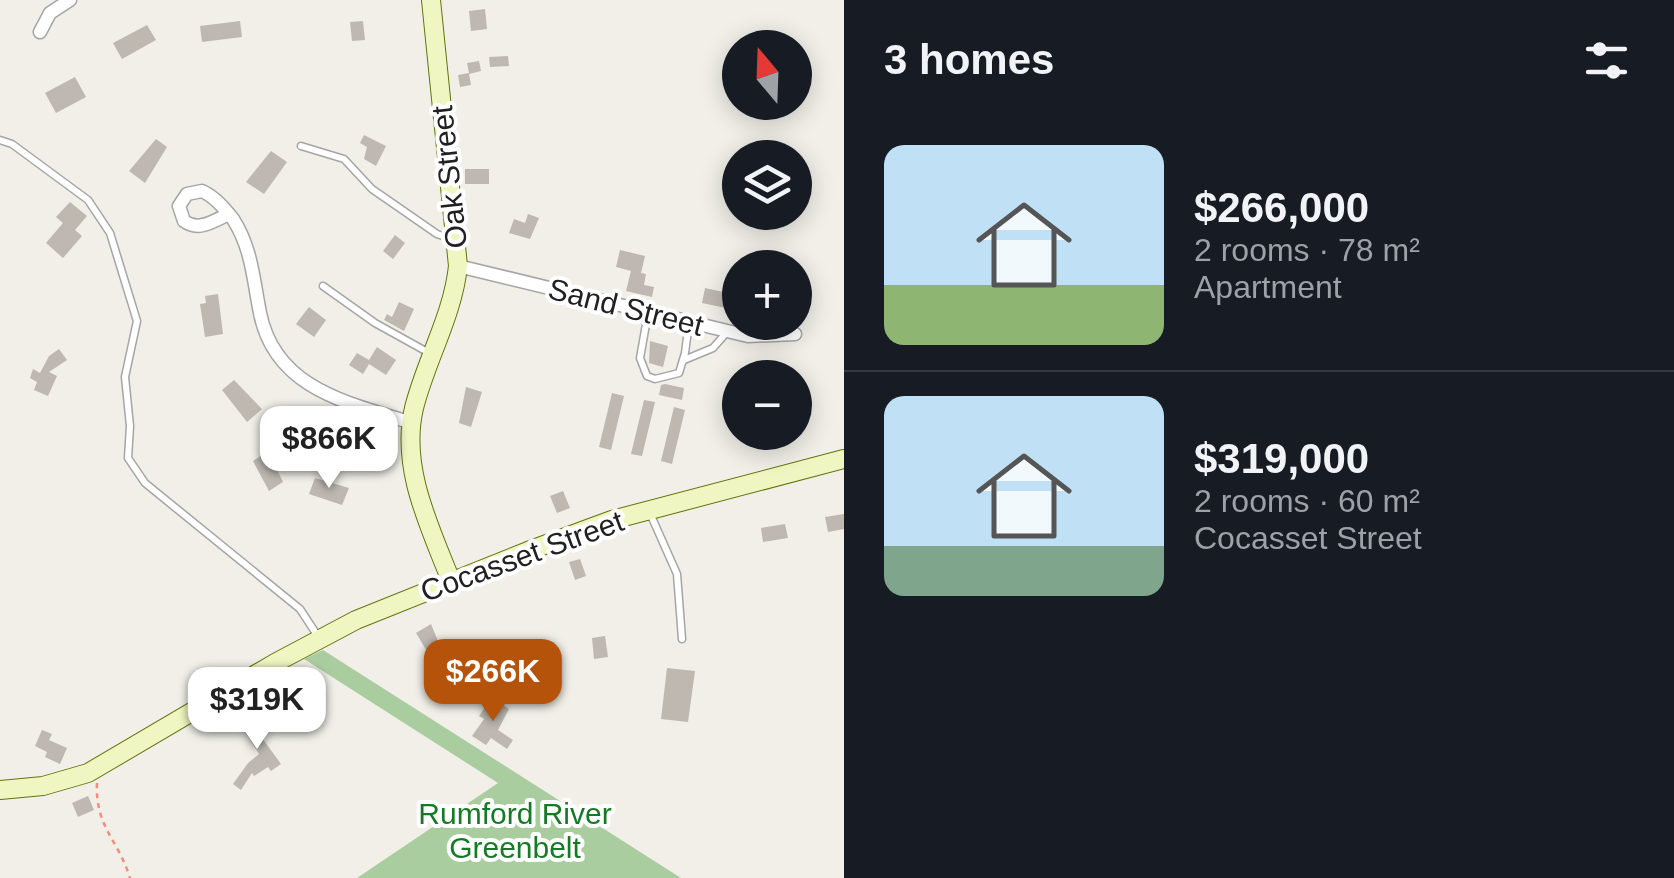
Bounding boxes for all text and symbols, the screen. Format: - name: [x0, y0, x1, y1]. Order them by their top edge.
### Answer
- north arrow: [722, 30, 812, 120]
- map controls: [722, 30, 812, 450]
- icon: filters: [1579, 33, 1634, 88]
- text: 3 homes: [884, 36, 1054, 83]
- street label: Oak Street: [425, 103, 473, 250]
- button: layers: [722, 140, 812, 230]
- text: $266,000: [1194, 184, 1369, 231]
- icon: home: [964, 185, 1084, 305]
- text: 2 rooms · 78 m²: [1194, 232, 1420, 268]
- button: +: [722, 250, 812, 340]
- text: Apartment: [1194, 269, 1342, 305]
- street label: Sand Street: [545, 272, 708, 342]
- button: −: [722, 360, 812, 450]
- pin: $866K: [259, 406, 399, 491]
- text: $866K: [282, 420, 376, 456]
- text: $319,000: [1194, 435, 1369, 482]
- icon: home: [964, 436, 1084, 556]
- text: 2 rooms · 60 m²: [1194, 483, 1420, 519]
- street label: Cocasset Street: [416, 504, 629, 608]
- text: Cocasset Street: [1194, 520, 1422, 556]
- pin: $266K: [423, 639, 563, 724]
- text: $266K: [446, 653, 540, 689]
- pin: $319K: [187, 667, 327, 752]
- text: $319K: [210, 681, 304, 717]
- park label: Rumford River Greenbelt: [418, 797, 612, 864]

